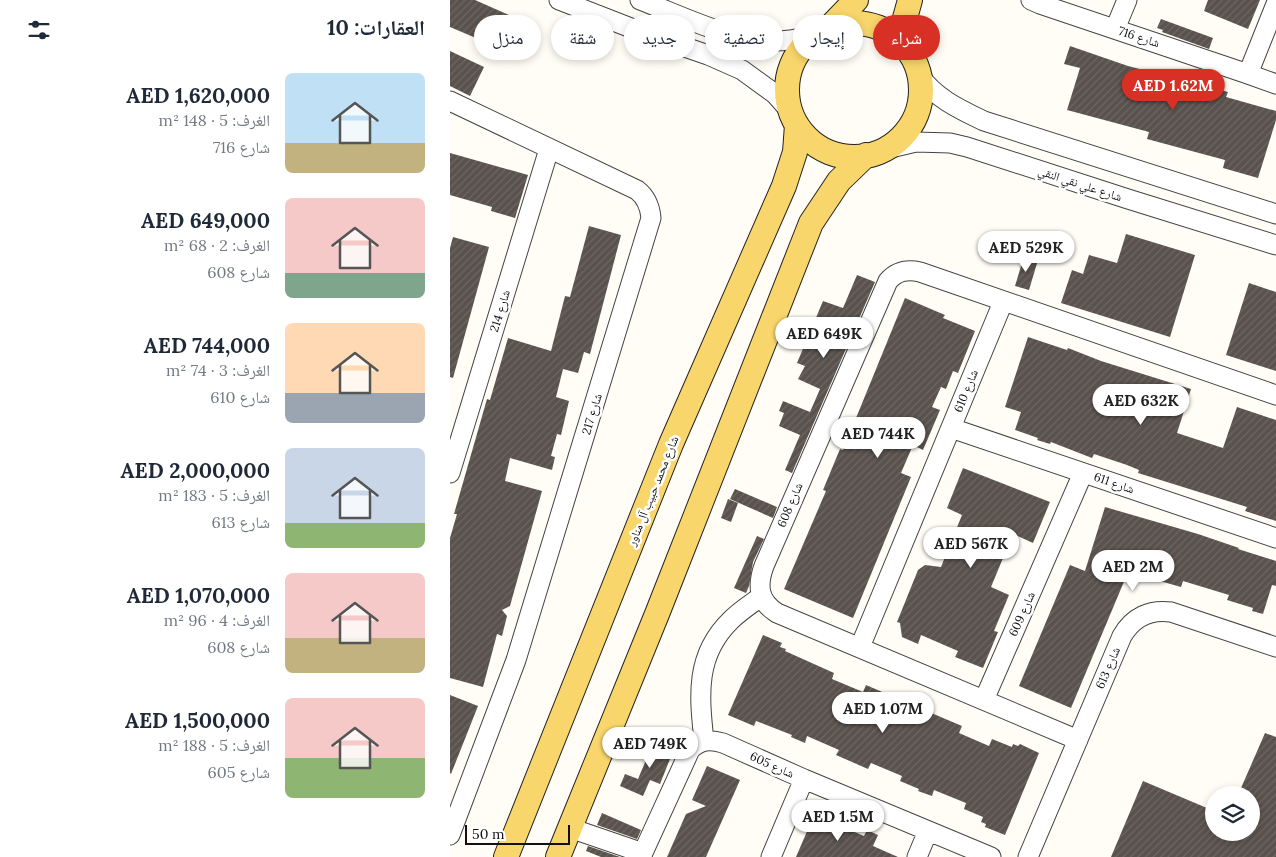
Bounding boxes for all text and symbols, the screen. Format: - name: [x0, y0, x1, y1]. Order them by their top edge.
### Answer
- text: العقارات: 10: [327, 14, 425, 41]
- chip: منزل: [474, 15, 541, 60]
- chip: شقة: [551, 15, 614, 60]
- chip: جديد: [624, 15, 695, 60]
- chip: تصفية: [705, 15, 783, 60]
- chip: إيجار: [793, 15, 863, 60]
- chip: شراء: [873, 15, 940, 60]
- icon: filters: [25, 16, 53, 44]
- street label: شارع 716: [1116, 23, 1162, 51]
- pin: AED 1.62M: [1116, 68, 1230, 111]
- text: AED 1.62M: [1133, 75, 1213, 95]
- text: AED 1,620,000: [126, 82, 270, 109]
- icon: home: [325, 93, 385, 153]
- text: الغرف: 5 · 148 m²: [159, 110, 270, 130]
- text: شارع 716: [213, 137, 270, 157]
- street label: شارع علي نقي النقي: [1035, 163, 1124, 207]
- text: AED 649,000: [141, 207, 270, 234]
- icon: home: [325, 218, 385, 278]
- pin: AED 529K: [974, 230, 1078, 273]
- text: الغرف: 2 · 68 m²: [164, 235, 270, 255]
- text: AED 529K: [989, 237, 1063, 257]
- text: شارع 608: [207, 262, 270, 282]
- street label: شارع 214: [486, 288, 514, 334]
- pin: AED 649K: [772, 316, 876, 359]
- text: AED 649K: [786, 323, 862, 343]
- text: AED 744,000: [144, 332, 270, 359]
- icon: home: [325, 343, 385, 403]
- text: الغرف: 3 · 74 m²: [166, 360, 270, 380]
- street label: شارع 610: [950, 367, 982, 415]
- pin: AED 632K: [1089, 384, 1193, 426]
- text: شارع 610: [210, 387, 270, 407]
- text: AED 632K: [1103, 390, 1179, 410]
- street label: شارع 217: [578, 391, 606, 437]
- pin: AED 744K: [826, 416, 930, 459]
- text: AED 744K: [841, 423, 915, 443]
- street label: شارع محمد حبيب آل مناور: [623, 434, 682, 549]
- text: AED 2,000,000: [121, 457, 270, 484]
- icon: home: [325, 468, 385, 528]
- street label: شارع 611: [1092, 469, 1136, 497]
- street label: شارع 608: [773, 480, 807, 530]
- text: الغرف: 5 · 183 m²: [158, 485, 270, 505]
- text: شارع 613: [211, 512, 270, 532]
- pin: AED 567K: [919, 526, 1023, 569]
- text: AED 567K: [934, 533, 1008, 553]
- pin: AED 2M: [1092, 550, 1174, 592]
- text: AED 2M: [1102, 556, 1164, 576]
- text: AED 1,070,000: [127, 582, 270, 609]
- street label: شارع 609: [1005, 589, 1039, 639]
- icon: home: [325, 593, 385, 653]
- text: الغرف: 4 · 96 m²: [164, 610, 270, 630]
- text: شارع 608: [207, 637, 270, 657]
- street label: شارع 613: [1092, 645, 1124, 691]
- pin: AED 1.07M: [826, 692, 940, 734]
- text: AED 1.07M: [843, 698, 923, 718]
- text: AED 1,500,000: [125, 707, 270, 734]
- icon: home: [325, 718, 385, 778]
- pin: AED 749K: [598, 726, 702, 769]
- text: AED 749K: [613, 733, 687, 753]
- text: الغرف: 5 · 188 m²: [158, 735, 270, 755]
- street label: شارع 605: [747, 748, 797, 782]
- text: شارع 605: [207, 762, 270, 782]
- map controls: [1205, 786, 1260, 841]
- button: layers: [1205, 786, 1260, 841]
- pin: AED 1.5M: [786, 800, 890, 842]
- text: AED 1.5M: [802, 806, 874, 826]
- scale bar: [465, 822, 570, 845]
- text: 50 m: [472, 825, 505, 843]

